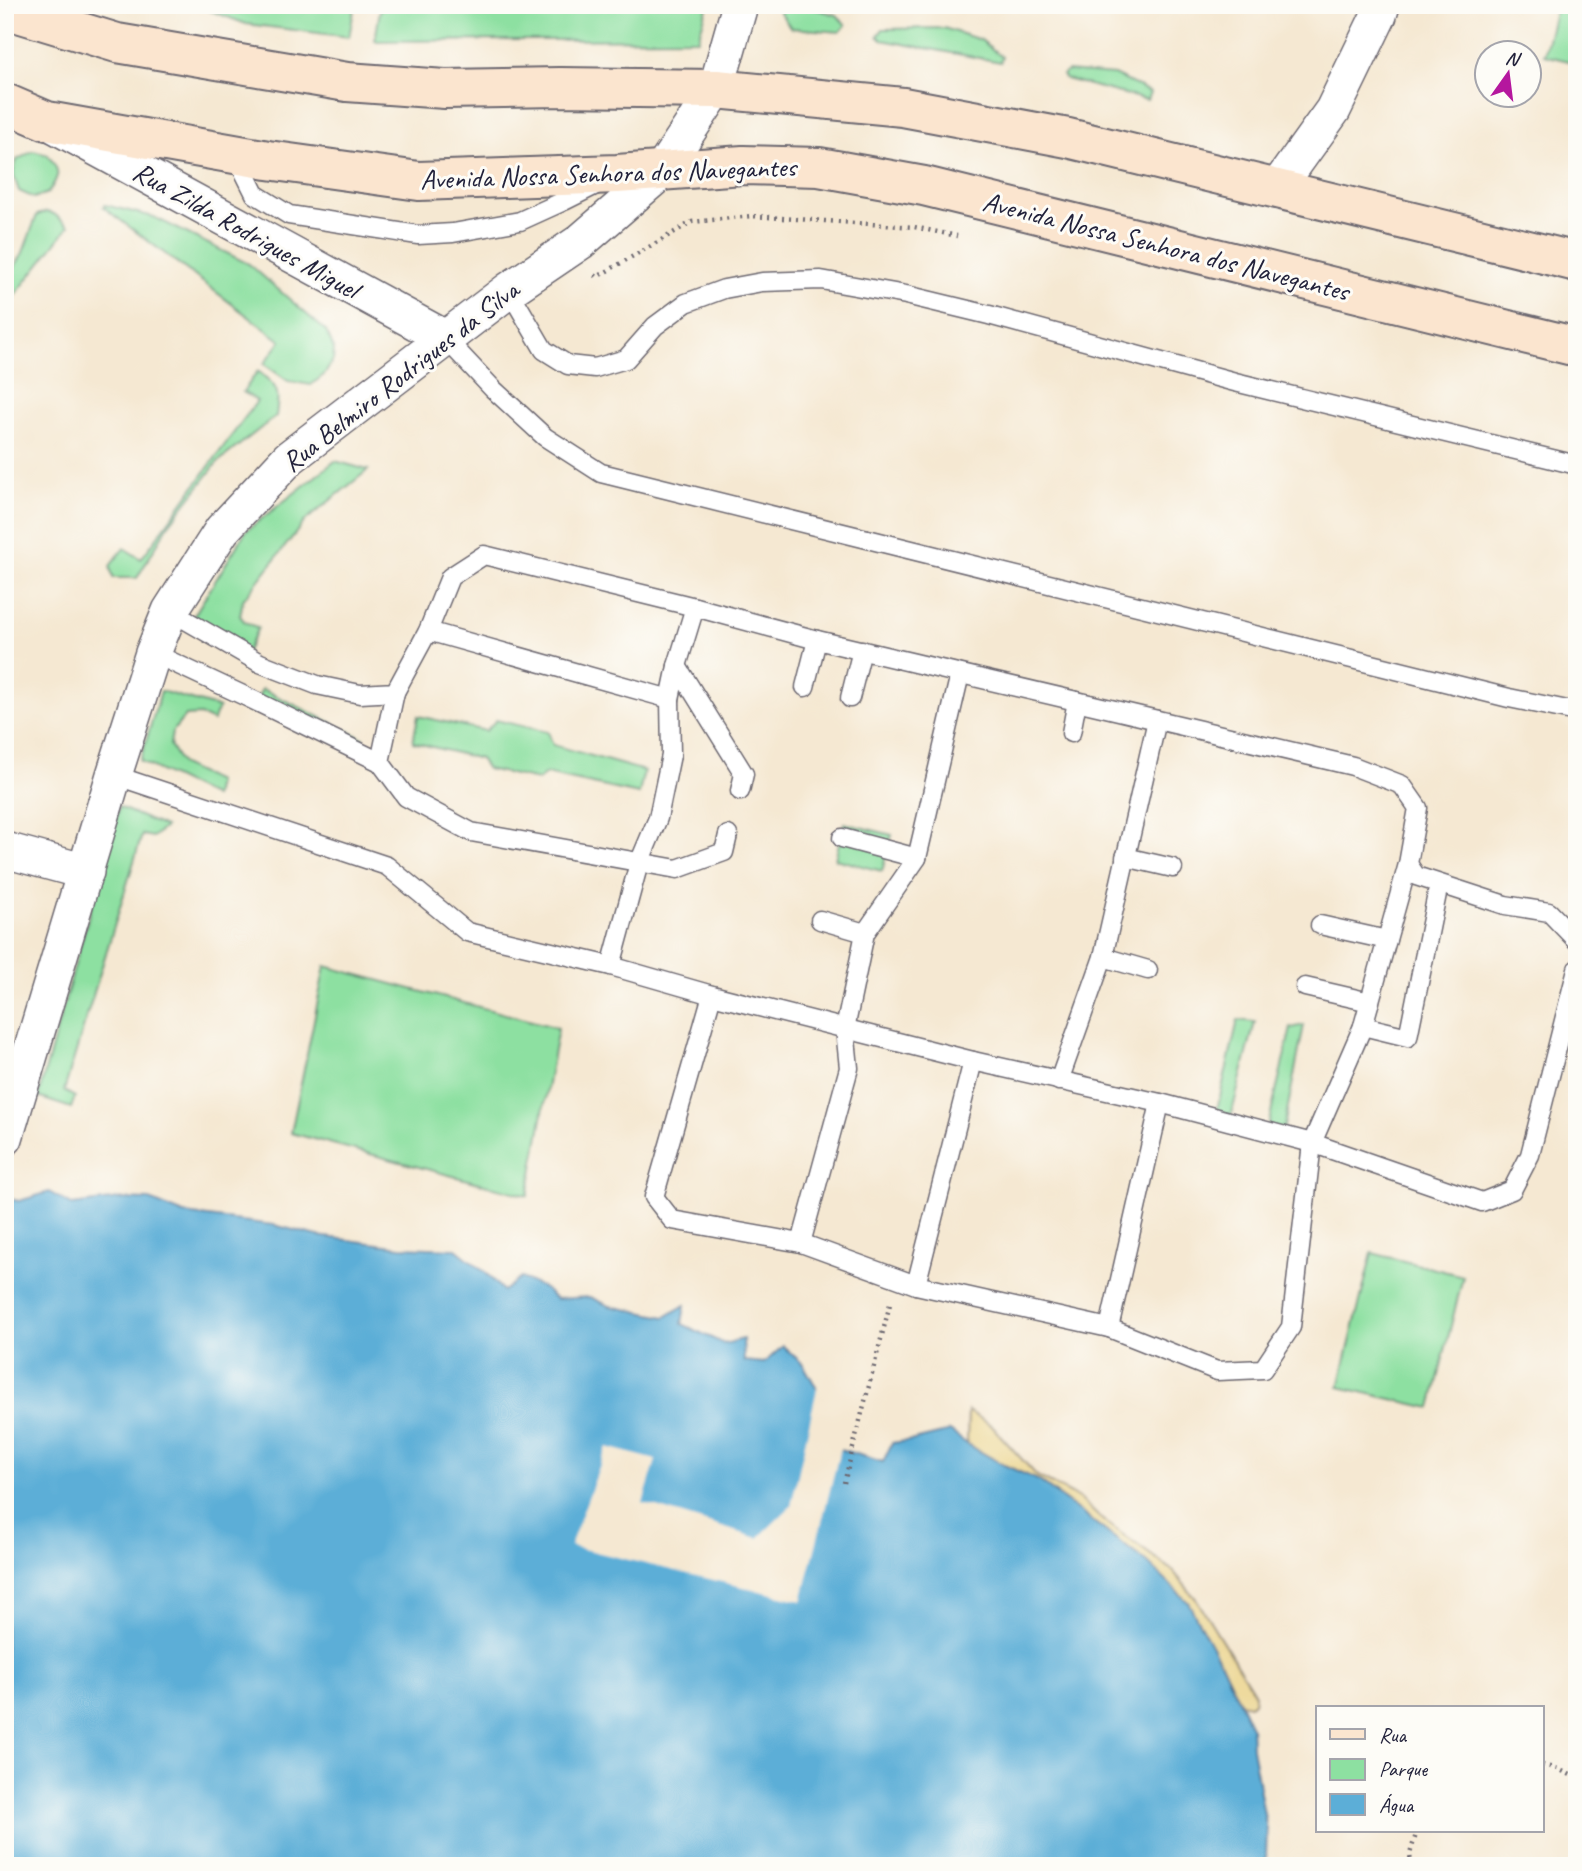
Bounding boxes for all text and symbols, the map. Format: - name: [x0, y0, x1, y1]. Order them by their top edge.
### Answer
- north arrow: [1474, 38, 1544, 108]
- text: N: [1503, 45, 1524, 72]
- street label: Avenida Nossa Senhora dos Navegantes: [420, 149, 799, 197]
- street label: Rua Zilda Rodrigues Miguel: [127, 154, 369, 309]
- street label: Avenida Nossa Senhora dos Navegantes: [979, 184, 1355, 309]
- street label: Rua Belmiro Rodrigues da Silva: [275, 271, 527, 479]
- legend: [1316, 1706, 1544, 1832]
- text: Rua: [1379, 1722, 1407, 1748]
- text: Parque: [1379, 1756, 1428, 1782]
- text: Água: [1379, 1792, 1415, 1818]

